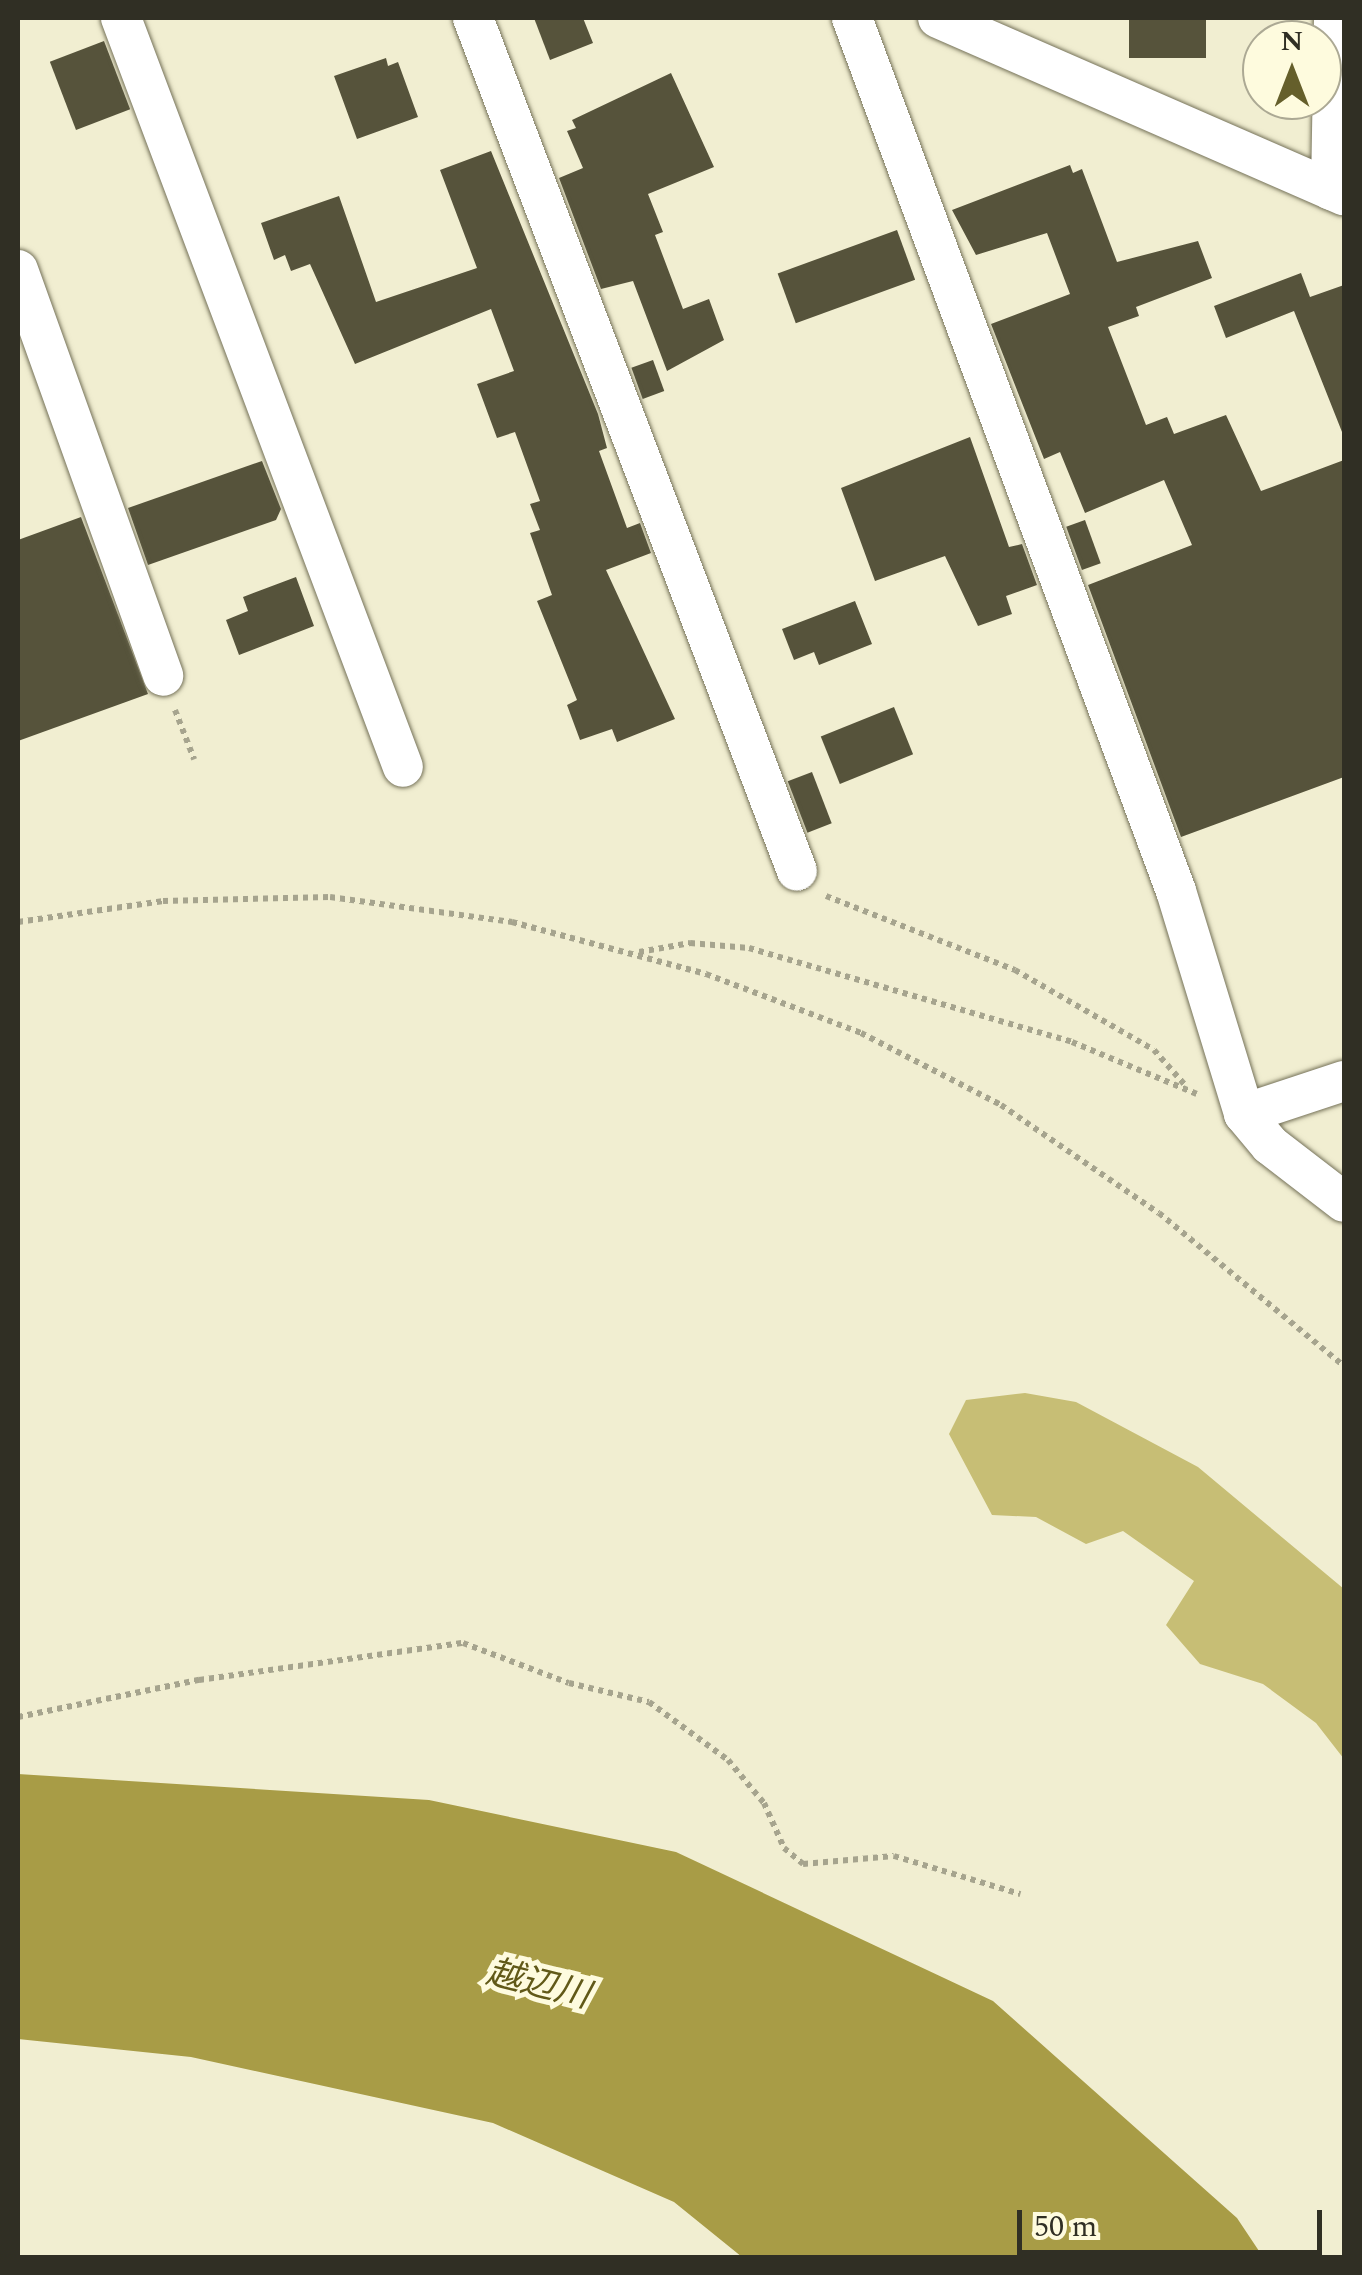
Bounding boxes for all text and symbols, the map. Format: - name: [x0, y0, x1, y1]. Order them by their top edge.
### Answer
- north arrow: [1242, 20, 1342, 120]
- text: N: [1281, 20, 1303, 63]
- water label: 越辺川: [482, 1952, 594, 2018]
- scale bar: [1022, 2190, 1327, 2252]
- text: 50 m: [1034, 2204, 1097, 2250]

